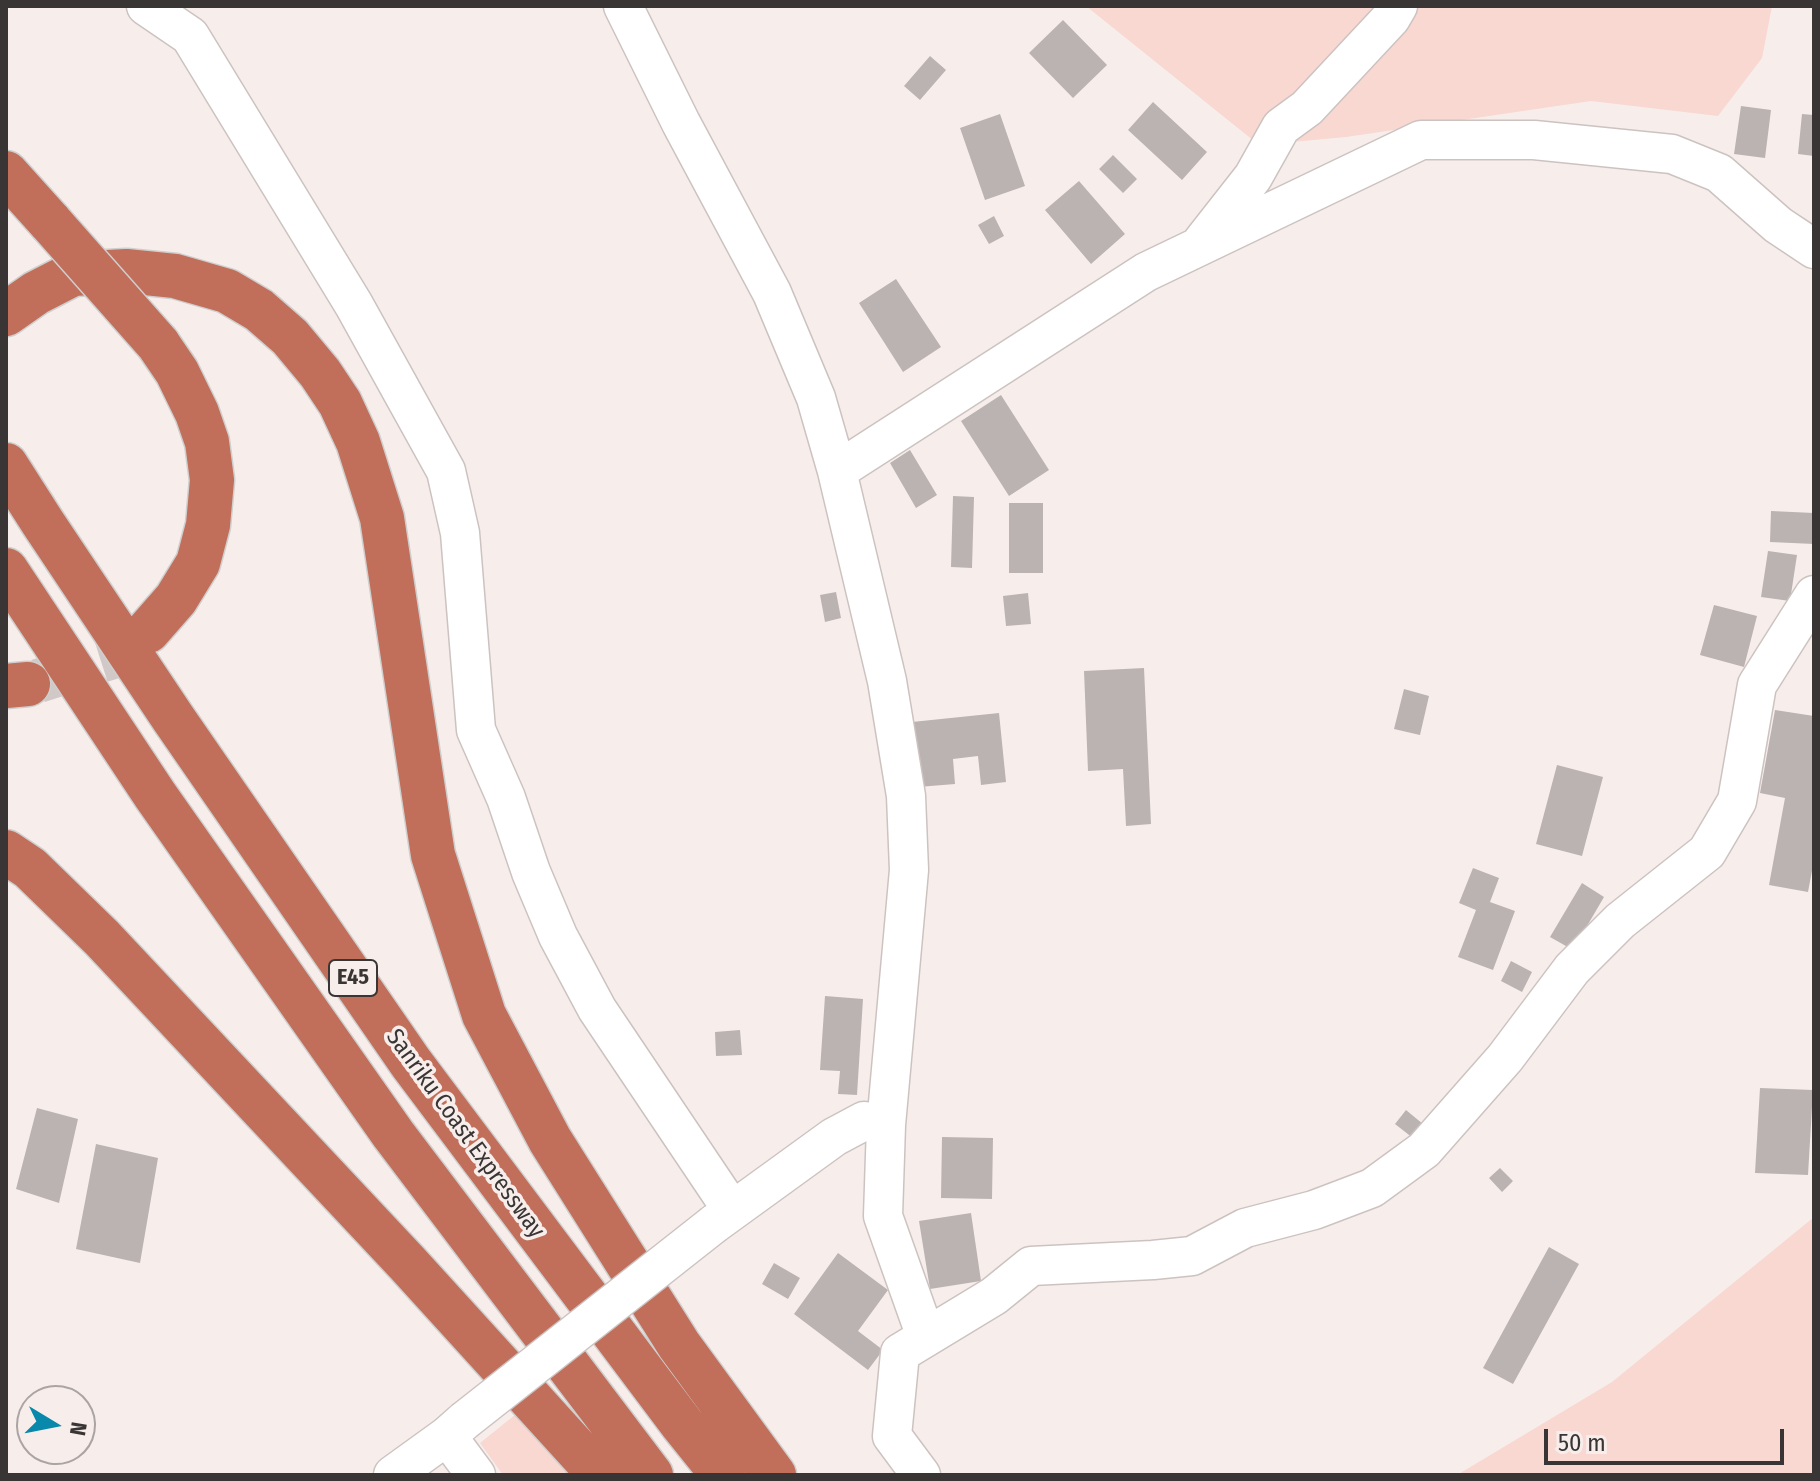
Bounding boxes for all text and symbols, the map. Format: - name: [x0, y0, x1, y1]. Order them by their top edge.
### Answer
- road number: E45: [329, 960, 377, 996]
- street label: Sanriku Coast Expressway: [380, 1024, 550, 1244]
- north arrow: [16, 1385, 96, 1465]
- scale bar: [1548, 1413, 1788, 1463]
- text: N: [64, 1420, 93, 1438]
- text: 50 m: [1558, 1429, 1606, 1457]

